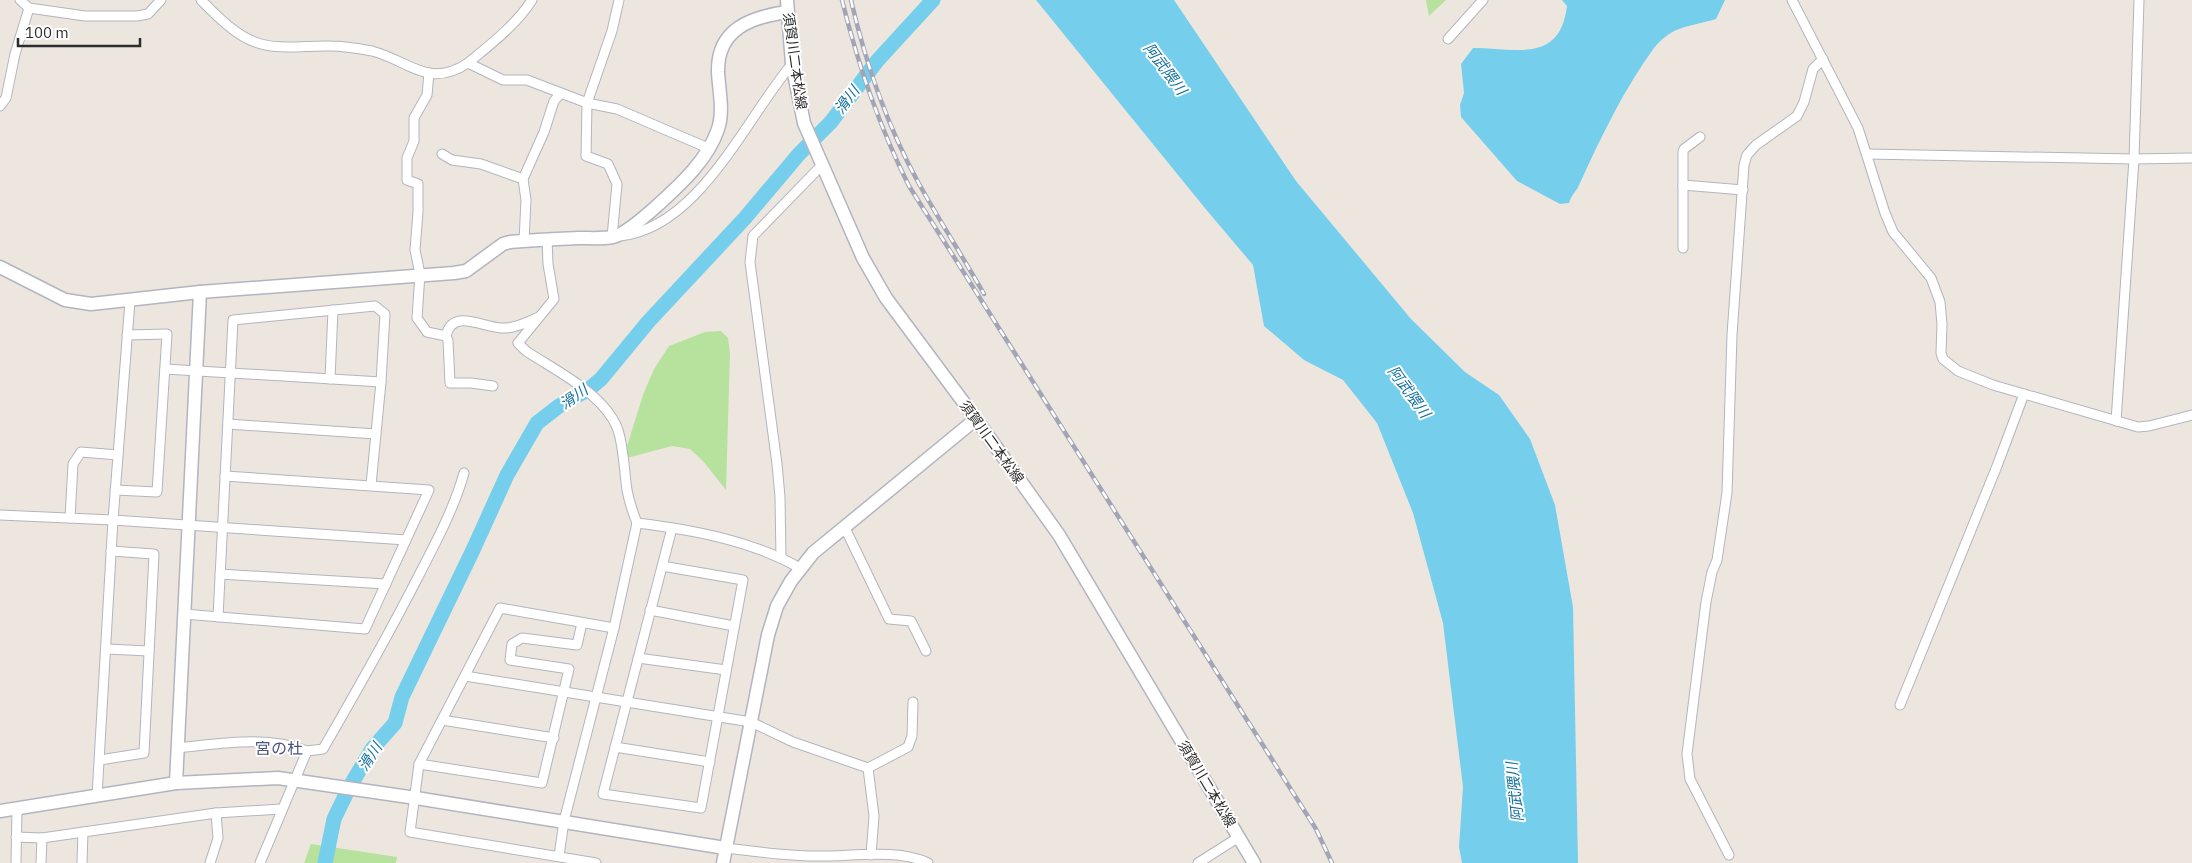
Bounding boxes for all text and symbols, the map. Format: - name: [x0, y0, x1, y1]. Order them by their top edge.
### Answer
- street label: 須賀川二本松線: [779, 11, 811, 111]
- scale bar: [18, 15, 140, 47]
- text: 100 m: [25, 23, 69, 42]
- water label: 阿武隈川: [1140, 39, 1192, 100]
- water label: 滑川: [830, 80, 864, 117]
- water label: 阿武隈川: [1384, 362, 1436, 423]
- water label: 滑川: [556, 379, 593, 413]
- street label: 須賀川二本松線: [956, 397, 1028, 487]
- water label: 滑川: [353, 737, 387, 774]
- street label: 須賀川二本松線: [1174, 737, 1240, 831]
- district label: 宮の杜: [255, 738, 303, 758]
- water label: 阿武隈川: [1502, 759, 1527, 823]

